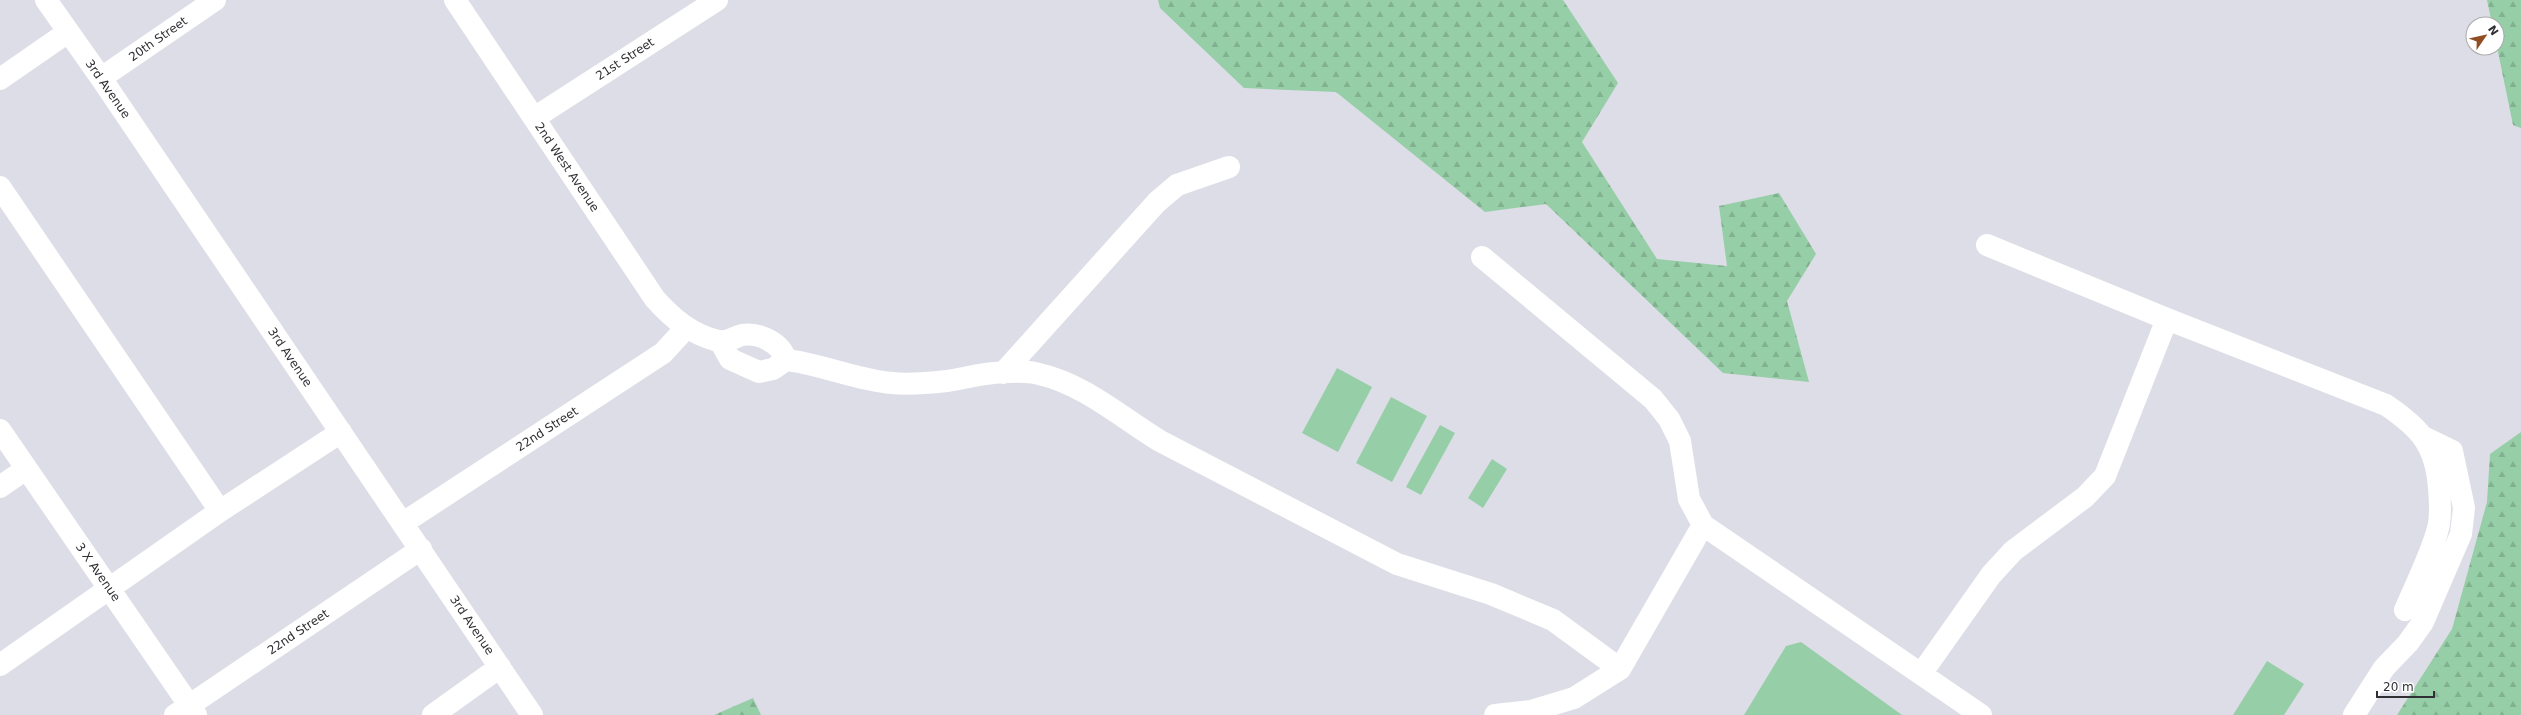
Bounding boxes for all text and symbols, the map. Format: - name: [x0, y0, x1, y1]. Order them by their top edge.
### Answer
- street label: 20th Street: [126, 14, 190, 64]
- north arrow: [2465, 16, 2505, 56]
- text: N: [2485, 23, 2501, 38]
- street label: 21st Street: [593, 35, 657, 83]
- street label: 3rd Avenue: [83, 57, 133, 121]
- street label: 2nd West Avenue: [532, 120, 602, 214]
- street label: 3rd Avenue: [265, 325, 315, 389]
- street label: 22nd Street: [514, 404, 581, 454]
- street label: 3 X Avenue: [73, 540, 123, 604]
- street label: 3rd Avenue: [447, 593, 497, 657]
- street label: 22nd Street: [265, 606, 331, 658]
- scale bar: [2377, 673, 2434, 699]
- text: 20 m: [2383, 680, 2414, 694]

